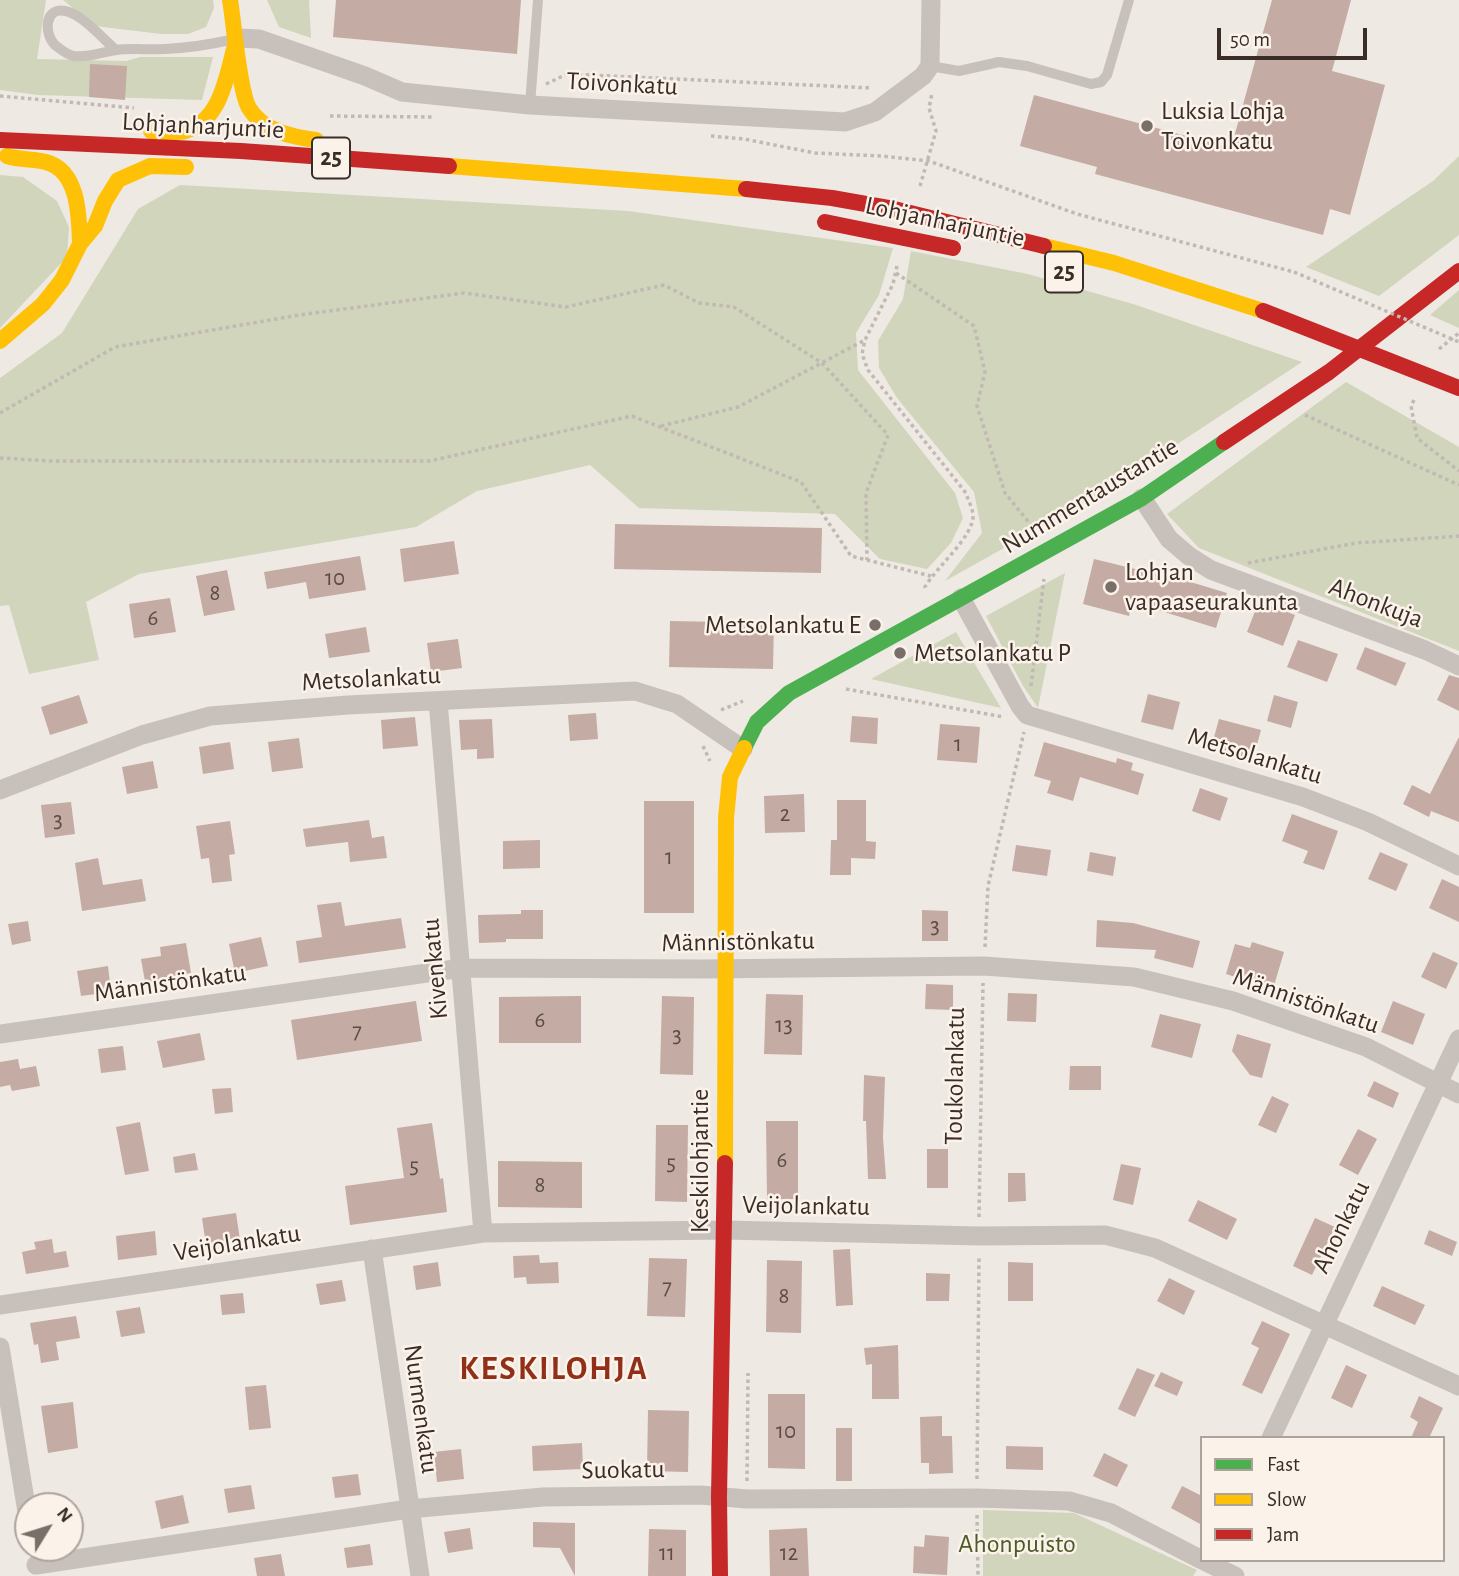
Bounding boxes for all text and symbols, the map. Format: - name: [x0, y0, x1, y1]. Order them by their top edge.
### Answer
- scale bar: [1221, 14, 1372, 58]
- text: 50 m: [1230, 29, 1270, 50]
- street label: Toivonkatu: [566, 66, 678, 102]
- place label: Luksia Lohja Toivonkatu: [1161, 95, 1285, 156]
- street label: Lohjanharjuntie: [121, 106, 285, 146]
- marker: Luksia Lohja Toivonkatu: [1139, 118, 1155, 134]
- road number: 25: [312, 138, 350, 178]
- street label: Lohjanharjuntie: [862, 190, 1028, 254]
- road number: 25: [1045, 251, 1083, 292]
- street label: Nummentaustantie: [996, 431, 1184, 561]
- place label: Lohjan vapaaseurakunta: [1125, 556, 1298, 618]
- house number: 10: [325, 564, 345, 592]
- street label: Ahonkuja: [1324, 571, 1428, 635]
- house number: 8: [210, 579, 220, 607]
- marker: Lohjan vapaaseurakunta: [1103, 579, 1119, 595]
- house number: 6: [148, 604, 158, 632]
- place label: Metsolankatu E: [705, 609, 861, 641]
- marker: Metsolankatu E: [867, 617, 883, 633]
- place label: Metsolankatu P: [914, 637, 1071, 669]
- marker: Metsolankatu P: [892, 645, 908, 661]
- street label: Metsolankatu: [301, 660, 441, 698]
- street label: Metsolankatu: [1184, 721, 1326, 791]
- house number: 1: [954, 730, 962, 758]
- house number: 2: [780, 800, 790, 828]
- house number: 3: [53, 806, 63, 834]
- house number: 1: [665, 843, 673, 871]
- house number: 3: [930, 912, 940, 940]
- street label: Kivenkatu: [415, 917, 455, 1021]
- street label: Männistönkatu: [661, 925, 815, 959]
- street label: Männistönkatu: [92, 957, 248, 1009]
- street label: Männistönkatu: [1228, 961, 1384, 1041]
- house number: 6: [535, 1006, 545, 1034]
- street label: Toukolankatu: [938, 1007, 972, 1145]
- house number: 13: [775, 1011, 793, 1039]
- house number: 7: [352, 1017, 362, 1045]
- house number: 3: [672, 1021, 682, 1049]
- street label: Keskilohjantie: [684, 1089, 716, 1233]
- house number: 6: [777, 1146, 787, 1174]
- house number: 5: [666, 1149, 676, 1177]
- house number: 5: [409, 1152, 419, 1180]
- house number: 8: [535, 1171, 545, 1199]
- street label: Ahonkatu: [1305, 1176, 1377, 1278]
- street label: Veijolankatu: [742, 1189, 870, 1223]
- street label: Veijolankatu: [171, 1218, 303, 1268]
- house number: 7: [662, 1273, 672, 1301]
- house number: 8: [779, 1282, 789, 1310]
- street label: Nurmenkatu: [397, 1342, 445, 1476]
- district label: KESKILOHJA: [460, 1349, 648, 1389]
- house number: 10: [776, 1417, 796, 1445]
- legend: [1200, 1436, 1445, 1562]
- street label: Suokatu: [581, 1454, 665, 1486]
- text: Fast: [1267, 1454, 1300, 1475]
- text: Slow: [1267, 1489, 1306, 1510]
- north arrow: [14, 1492, 84, 1562]
- text: N: [53, 1504, 76, 1526]
- text: Jam: [1267, 1524, 1299, 1545]
- park label: Ahonpuisto: [958, 1528, 1076, 1560]
- house number: 11: [659, 1539, 675, 1567]
- house number: 12: [780, 1539, 798, 1567]

